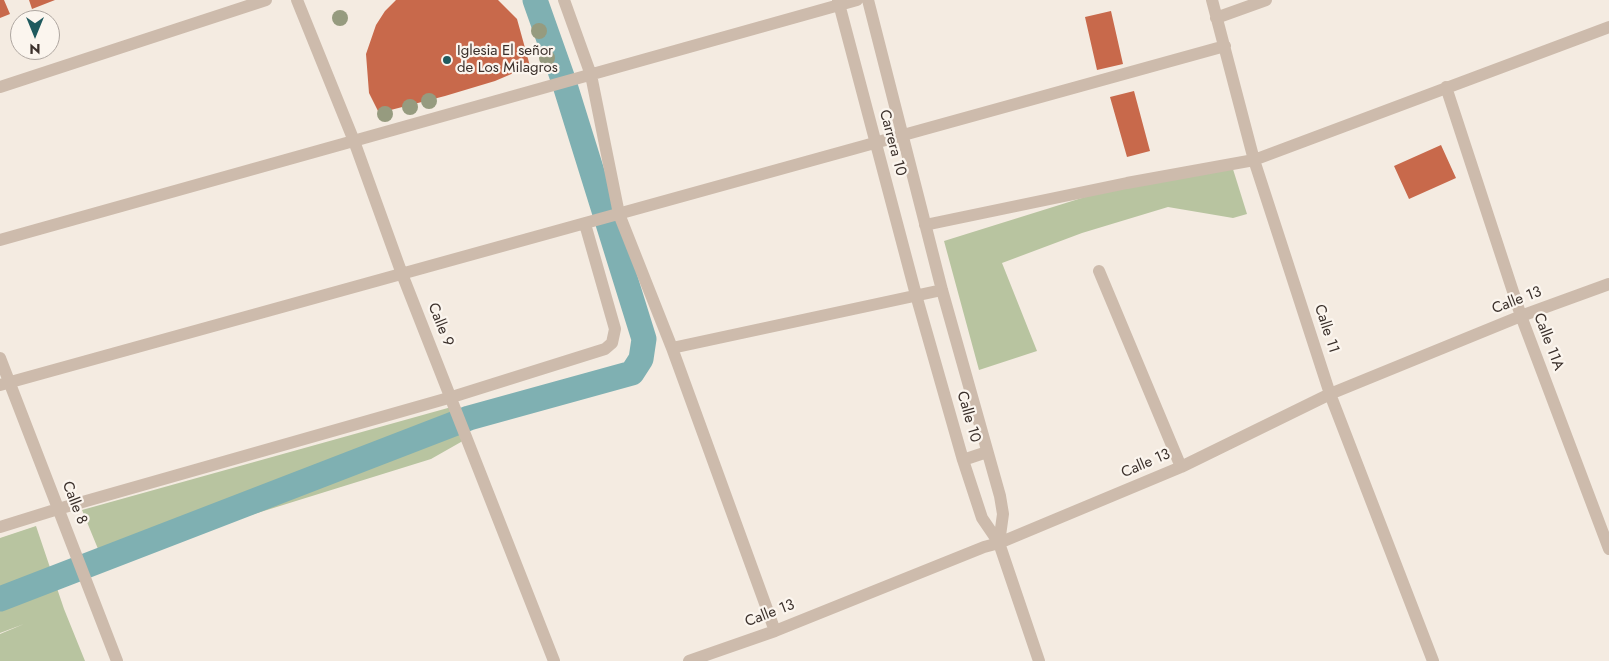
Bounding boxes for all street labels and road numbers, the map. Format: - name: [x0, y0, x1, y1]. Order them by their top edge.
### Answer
- street label: Carrera 10: [875, 108, 909, 178]
- street label: Calle 13: [1490, 283, 1544, 319]
- street label: Calle 9: [423, 301, 457, 349]
- street label: Calle 11: [1310, 302, 1342, 356]
- street label: Calle 11A: [1529, 311, 1567, 373]
- street label: Calle 10: [952, 389, 984, 445]
- street label: Calle 13: [1119, 446, 1173, 482]
- street label: Calle 8: [58, 479, 90, 527]
- street label: Calle 13: [743, 596, 797, 632]

